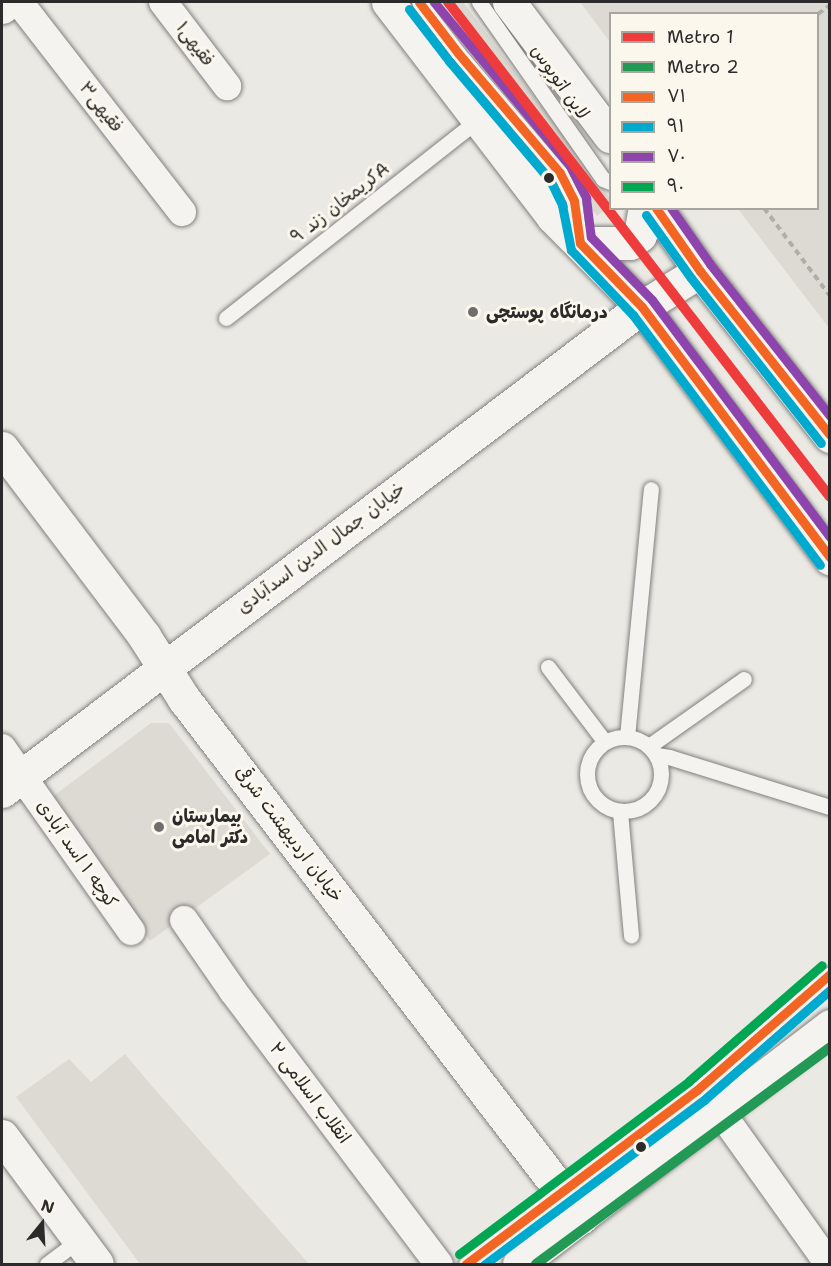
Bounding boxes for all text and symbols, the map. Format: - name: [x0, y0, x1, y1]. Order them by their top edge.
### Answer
- legend: [609, 12, 819, 210]
- street label: فقیهی۱: [171, 17, 219, 71]
- text: Metro 1: [667, 25, 734, 49]
- street label: لاین اتوبوس: [526, 40, 594, 124]
- text: Metro 2: [667, 55, 739, 79]
- street label: فقیهی۳: [75, 77, 127, 137]
- text: ۷۱: [667, 84, 686, 108]
- text: ۹۱: [667, 114, 685, 138]
- text: ۷۰: [667, 144, 686, 168]
- street label: کریمخان زند ۹A: [286, 158, 394, 248]
- unlabelled marker: [543, 172, 555, 184]
- text: ۹۰: [667, 174, 684, 198]
- place label: درمانگاه پوستچی: [486, 301, 608, 323]
- marker: درمانگاه پوستچی: [464, 303, 482, 321]
- street label: خیابان جمال الدین اسدآبادی: [233, 478, 409, 618]
- street label: خیابان اردیبهشت شرقی: [231, 762, 347, 906]
- street label: کوچه ۱ اسد آبادی: [32, 796, 122, 912]
- place label: بیمارستان دکتر امامی: [172, 806, 248, 848]
- marker: بیمارستان دکتر امامی: [150, 818, 168, 836]
- street label: ۲ انقلاب اسلامی: [265, 1038, 355, 1148]
- unlabelled marker: [635, 1141, 647, 1153]
- north arrow: [12, 1194, 72, 1254]
- text: N: [38, 1194, 57, 1218]

